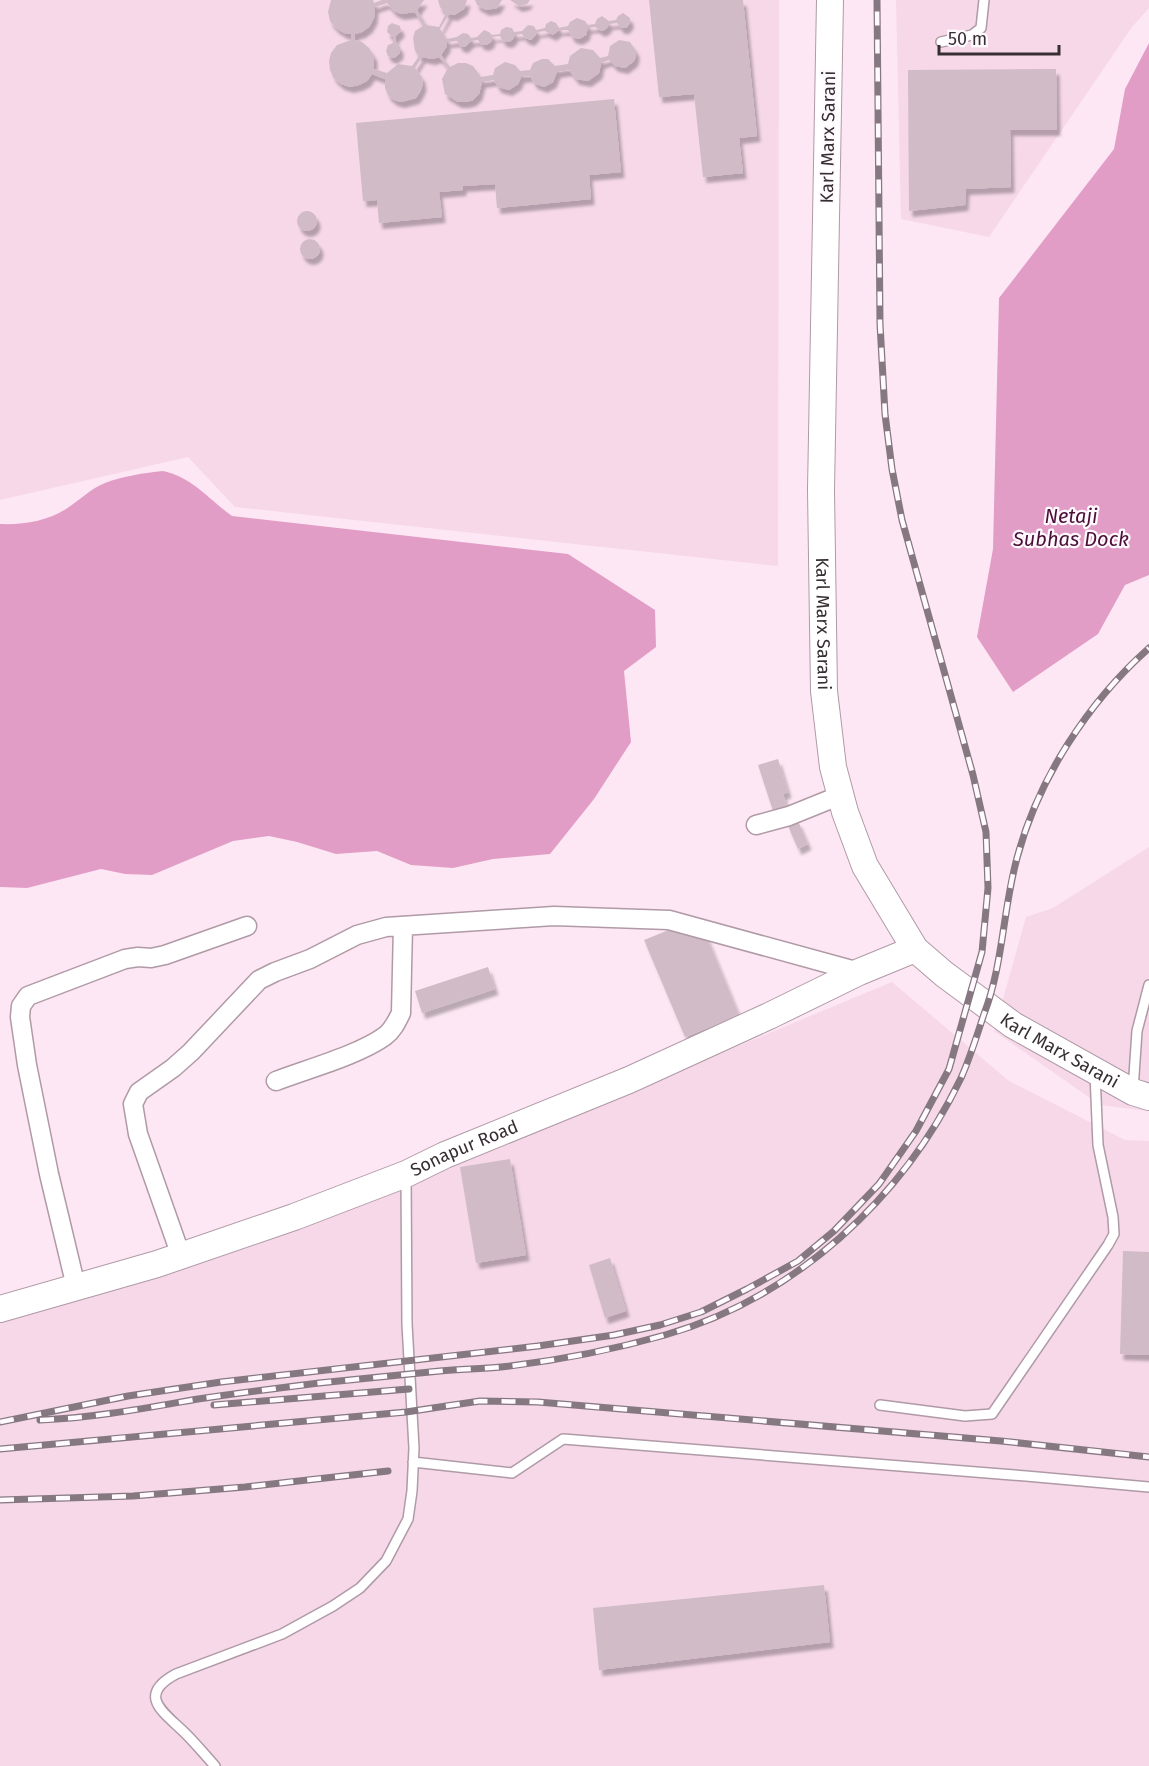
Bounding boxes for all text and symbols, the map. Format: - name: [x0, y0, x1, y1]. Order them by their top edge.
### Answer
- scale bar: [939, 18, 1059, 56]
- text: 50 m: [948, 28, 987, 50]
- street label: Karl Marx Sarani: [816, 70, 840, 204]
- water label: Netaji Subhas Dock: [1012, 504, 1129, 551]
- street label: Karl Marx Sarani: [811, 557, 835, 691]
- street label: Karl Marx Sarani: [996, 1008, 1123, 1093]
- street label: Sonapur Road: [407, 1115, 521, 1181]

